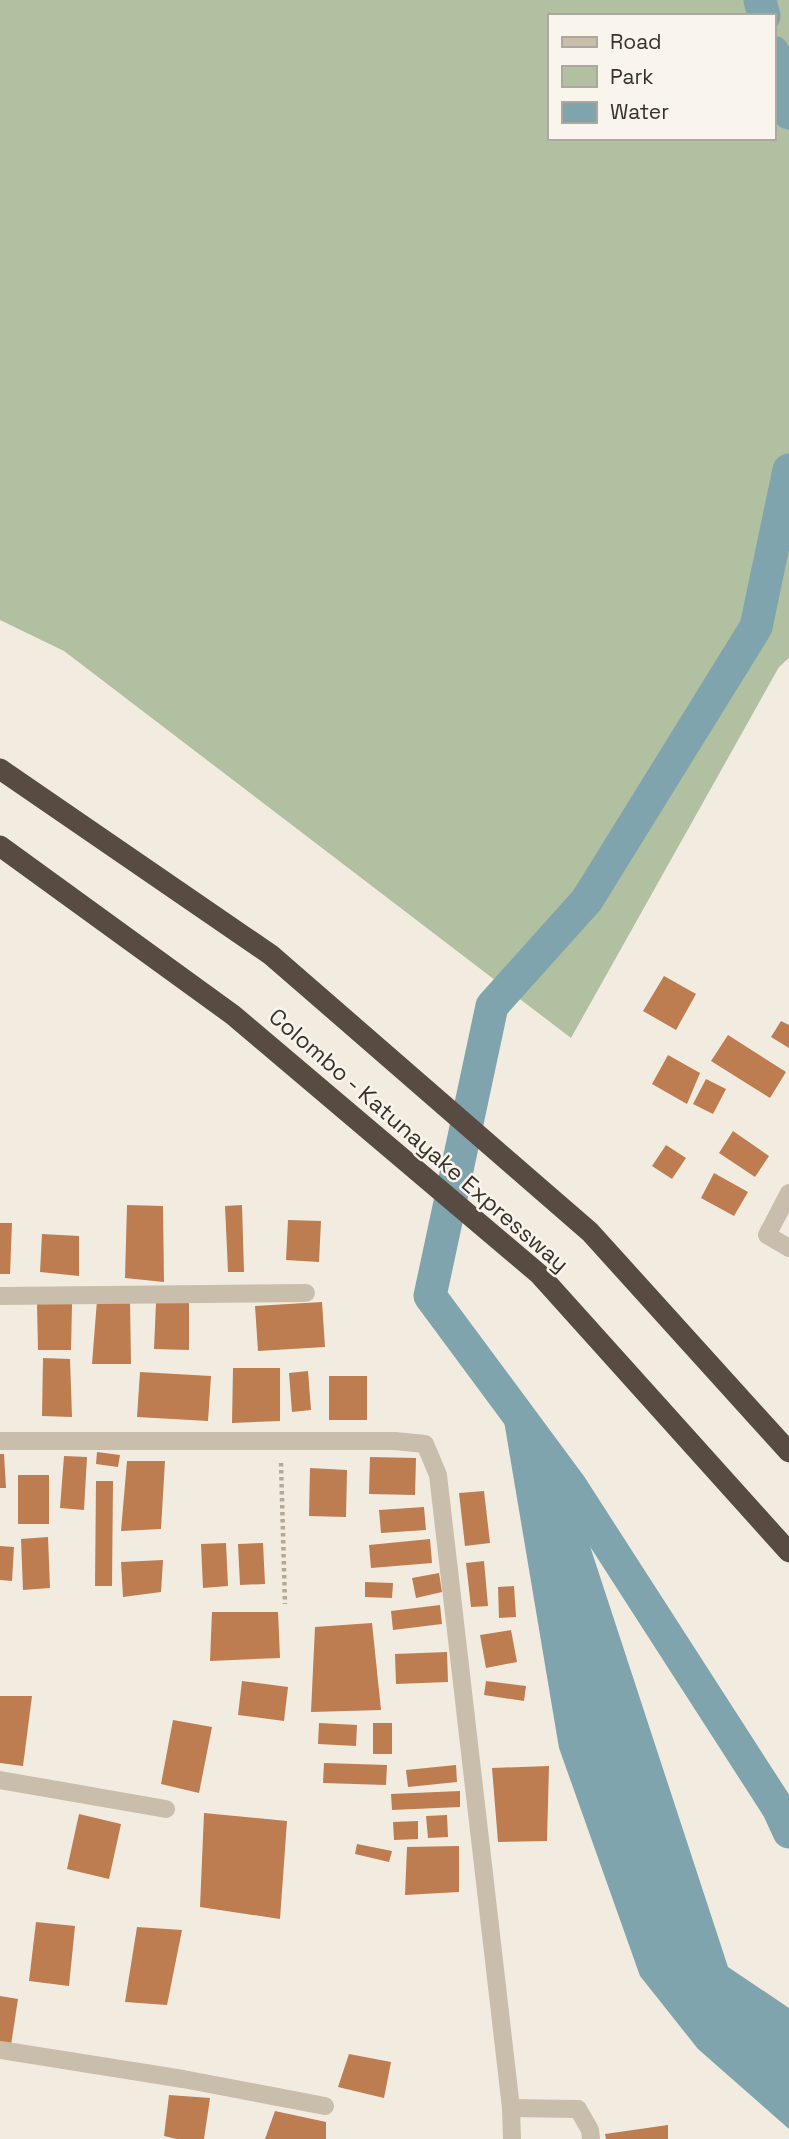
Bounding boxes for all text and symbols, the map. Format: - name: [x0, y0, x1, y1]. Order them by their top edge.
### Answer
- legend: [548, 14, 775, 140]
- text: Road: [610, 28, 662, 55]
- text: Park: [610, 63, 654, 90]
- text: Water: [610, 98, 669, 125]
- street label: Colombo - Katunayake Expressway: [263, 1001, 575, 1279]

